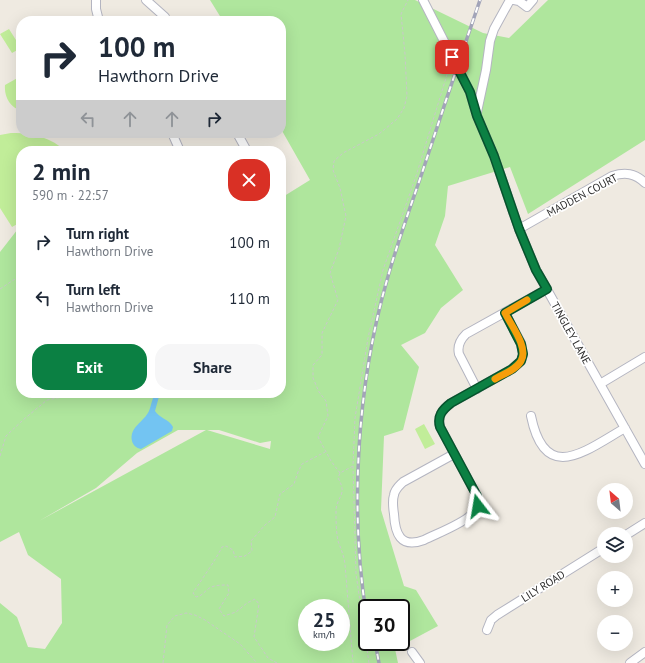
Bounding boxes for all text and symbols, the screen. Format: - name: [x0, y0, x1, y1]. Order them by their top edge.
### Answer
- text: 100 m: [98, 28, 175, 65]
- icon: right: [32, 32, 84, 84]
- pin: [435, 40, 469, 74]
- icon: arrive: [441, 46, 463, 68]
- text: Hawthorn Drive: [98, 64, 219, 87]
- icon: left: [77, 108, 99, 130]
- icon: ahead: [119, 108, 141, 130]
- icon: ahead: [161, 108, 183, 130]
- icon: right: [203, 108, 225, 130]
- text: 2 min: [32, 156, 91, 187]
- button: close: [228, 159, 270, 201]
- street label: MADDEN COURT: [544, 170, 620, 220]
- text: 590 m · 22:57: [32, 187, 109, 204]
- text: Turn right: [66, 224, 129, 243]
- icon: right: [32, 231, 54, 253]
- text: 100 m: [229, 233, 270, 252]
- text: Hawthorn Drive: [66, 243, 153, 260]
- text: Turn left: [66, 280, 120, 299]
- icon: left: [32, 287, 54, 309]
- text: 110 m: [229, 289, 270, 308]
- text: Hawthorn Drive: [66, 299, 153, 316]
- street label: TINGLEY LANE: [548, 299, 594, 367]
- button: Exit: [32, 344, 147, 390]
- button: Share: [155, 344, 270, 390]
- north arrow: [597, 483, 633, 519]
- map controls: [597, 483, 633, 651]
- position arrow: [457, 485, 499, 527]
- button: layers: [597, 527, 633, 563]
- street label: LILY ROAD: [518, 567, 568, 605]
- button: +: [597, 571, 633, 607]
- speed limit sign: 30: [358, 599, 410, 651]
- text: 25: [313, 607, 335, 633]
- button: −: [597, 615, 633, 651]
- text: km/h: [313, 628, 335, 641]

